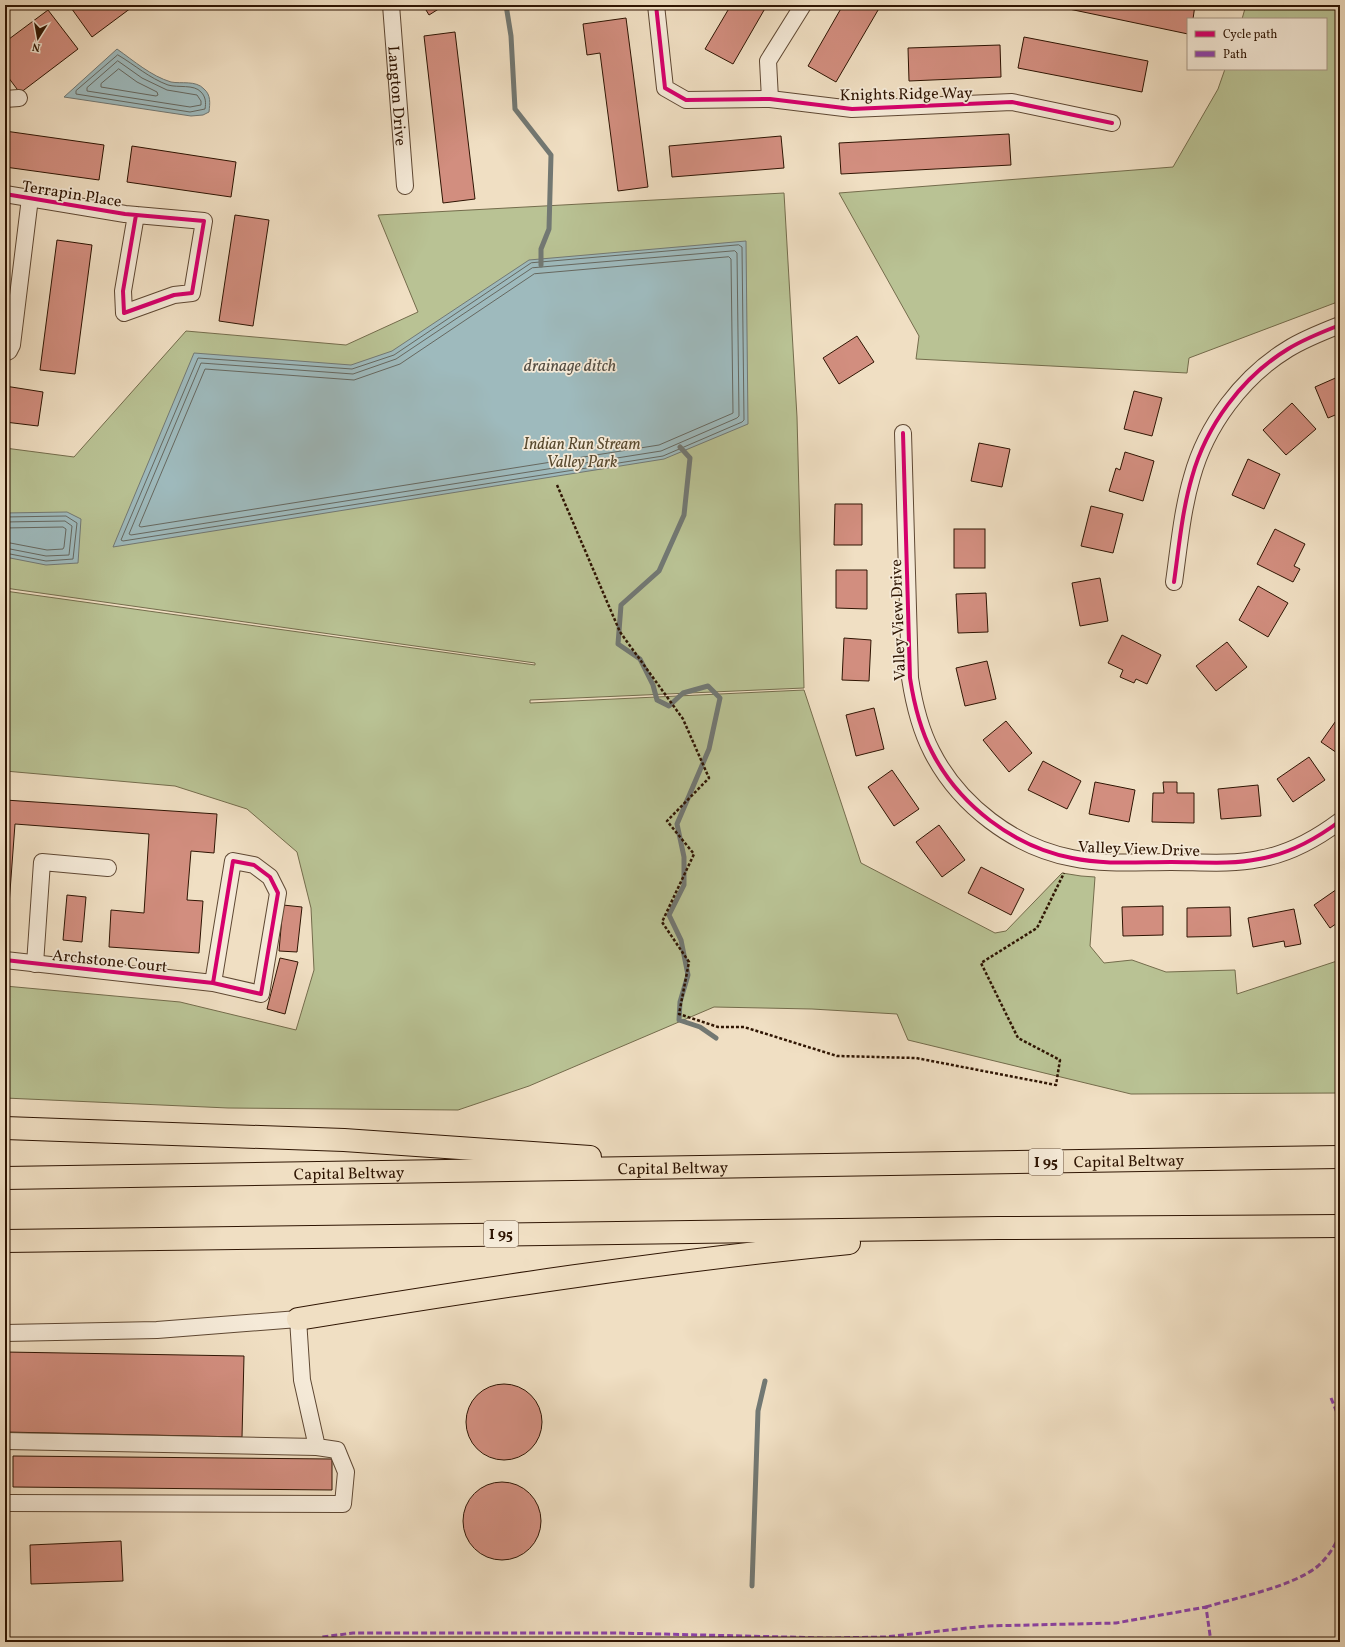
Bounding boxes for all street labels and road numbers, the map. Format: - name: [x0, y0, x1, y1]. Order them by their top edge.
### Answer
- street label: Langton Drive: [381, 45, 411, 147]
- street label: Knights Ridge Way: [839, 83, 973, 107]
- street label: Terrapin Place: [20, 176, 123, 214]
- street label: Valley View Drive: [886, 559, 912, 681]
- street label: Valley View Drive: [1078, 837, 1200, 863]
- street label: Archstone Court: [51, 945, 169, 979]
- road number: I 95: [1029, 1149, 1063, 1175]
- street label: Capital Beltway: [1073, 1150, 1185, 1174]
- street label: Capital Beltway: [618, 1158, 729, 1181]
- street label: Capital Beltway: [294, 1163, 405, 1186]
- road number: I 95: [484, 1221, 518, 1247]

